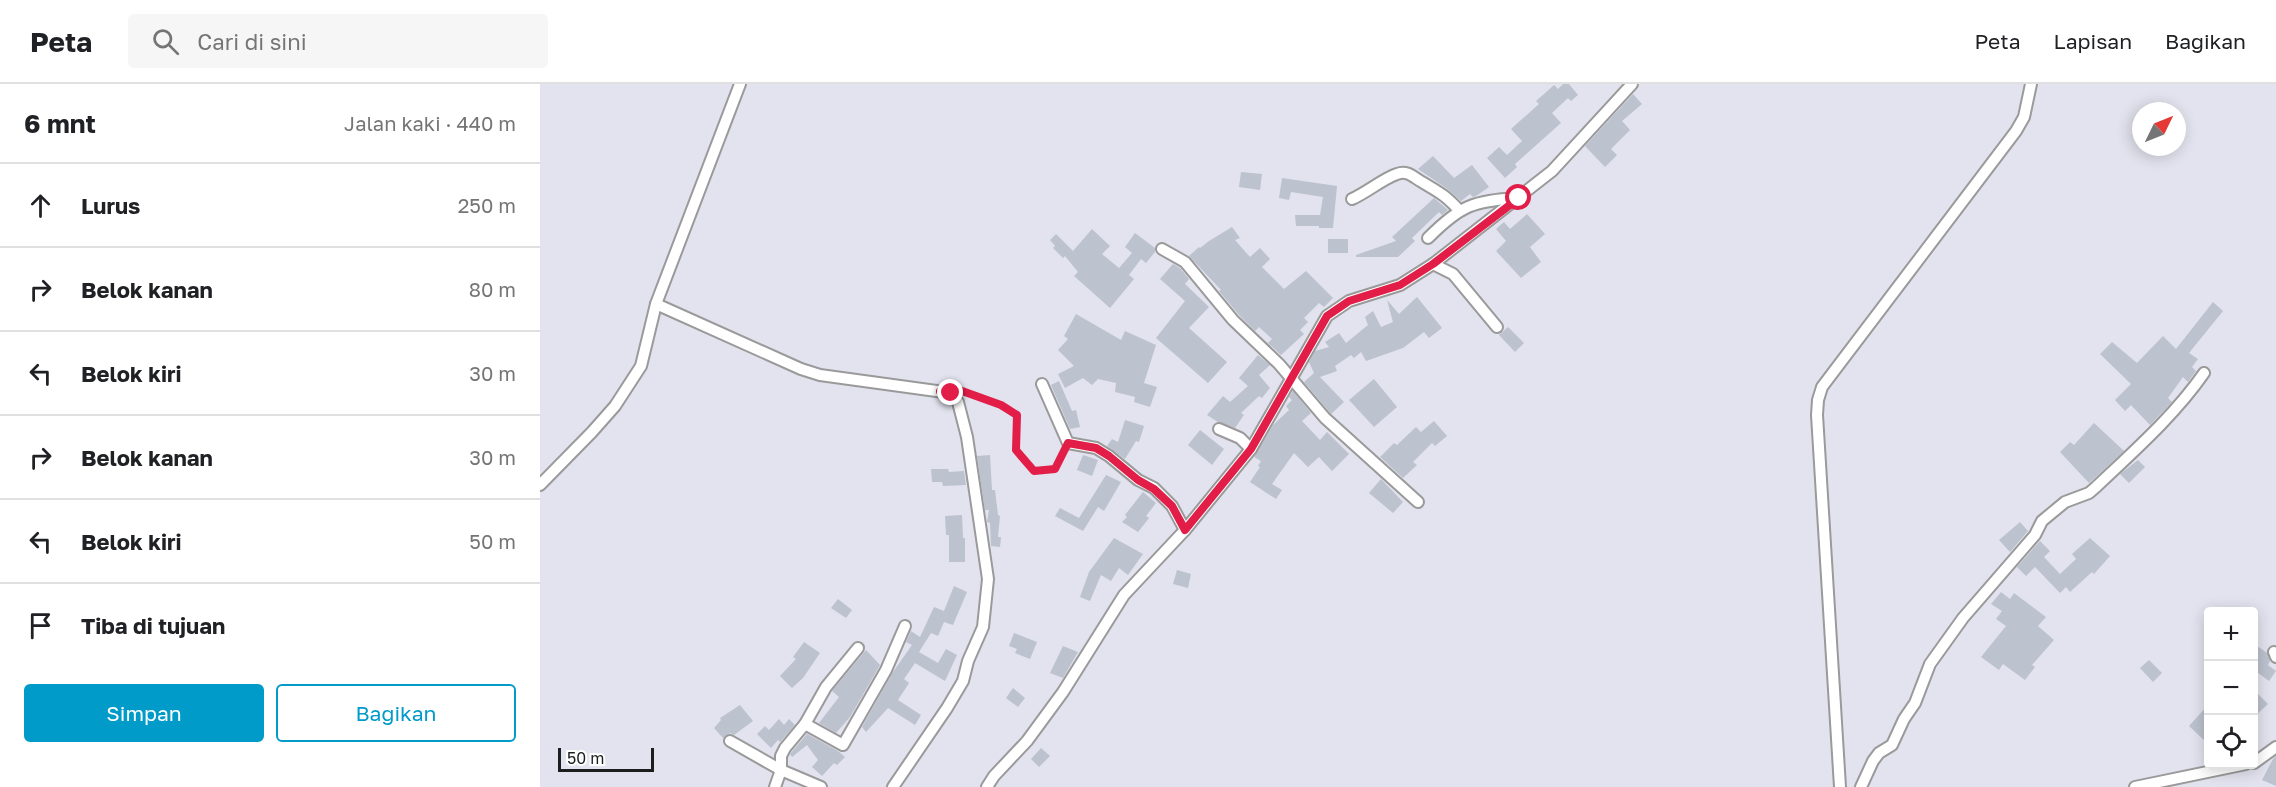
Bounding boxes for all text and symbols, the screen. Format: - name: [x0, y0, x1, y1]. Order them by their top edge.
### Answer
- search box: [128, 14, 548, 68]
- text: Peta: [30, 25, 92, 58]
- icon: search: [149, 25, 182, 58]
- text: Cari di sini: [197, 28, 307, 55]
- text: Peta: [1975, 28, 2021, 54]
- text: Lapisan: [2054, 28, 2132, 54]
- text: Bagikan: [2165, 28, 2246, 54]
- north arrow: [2132, 102, 2186, 156]
- text: 6 mnt: [24, 108, 96, 139]
- text: Jalan kaki · 440 m: [344, 111, 516, 135]
- route start: [1505, 184, 1531, 210]
- icon: ahead: [24, 189, 57, 222]
- text: Lurus: [81, 192, 140, 219]
- text: 250 m: [458, 193, 516, 217]
- icon: right: [24, 273, 57, 306]
- text: Belok kanan: [81, 276, 213, 303]
- text: 80 m: [469, 277, 516, 301]
- icon: left: [24, 357, 57, 390]
- text: Belok kiri: [81, 360, 182, 387]
- text: 30 m: [469, 361, 516, 385]
- route end: [937, 379, 963, 405]
- icon: right: [24, 441, 57, 474]
- text: Belok kanan: [81, 444, 213, 471]
- text: 30 m: [469, 445, 516, 469]
- icon: left: [24, 525, 57, 558]
- text: Belok kiri: [81, 528, 182, 555]
- text: 50 m: [469, 529, 516, 553]
- map controls: [2204, 607, 2258, 769]
- button: +: [2204, 607, 2258, 661]
- icon: arrive: [24, 609, 57, 642]
- text: Tiba di tujuan: [81, 612, 225, 639]
- button: −: [2204, 661, 2258, 715]
- button: Simpan: [24, 684, 264, 742]
- button: Bagikan: [276, 684, 516, 742]
- button: locate: [2204, 715, 2258, 769]
- scale bar: [558, 745, 654, 772]
- text: 50 m: [567, 748, 604, 768]

